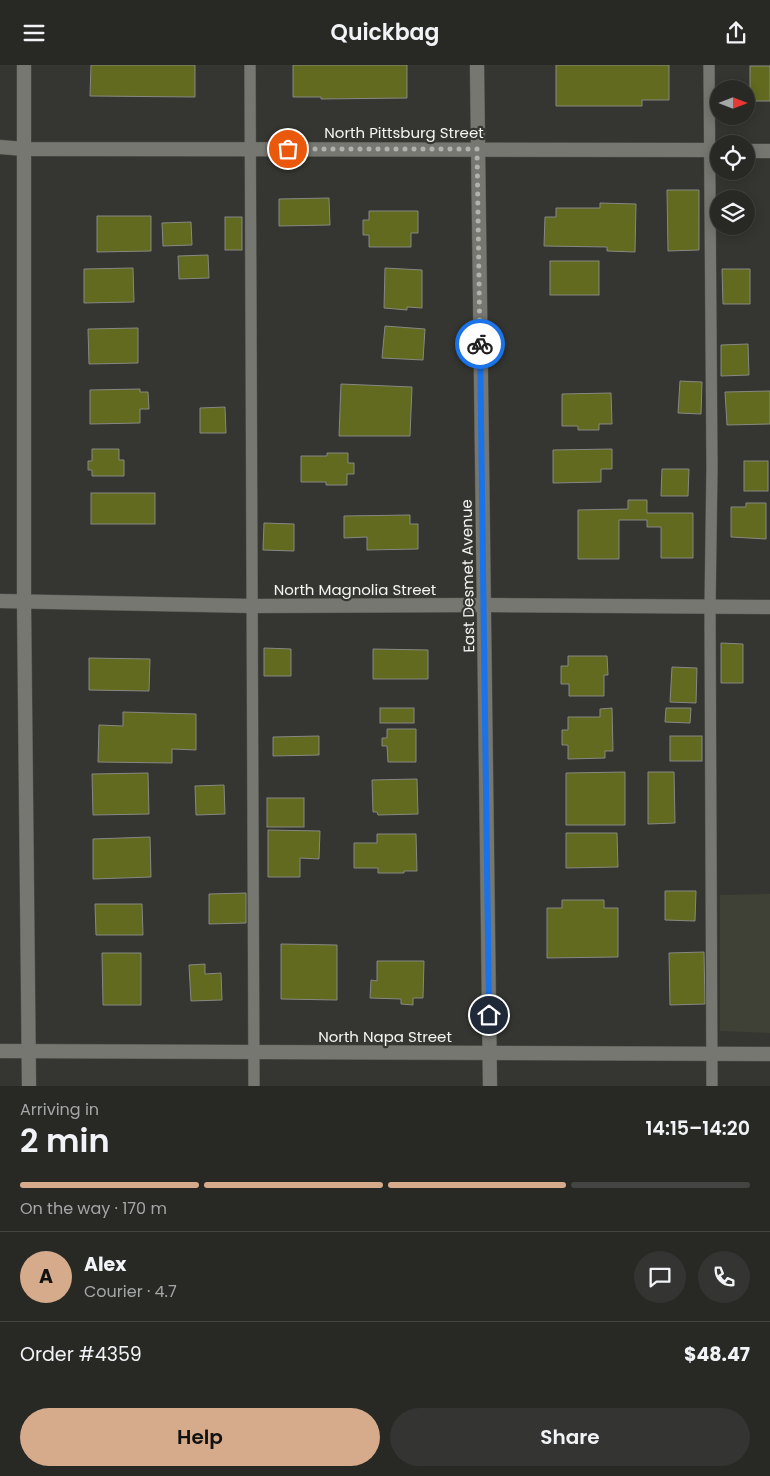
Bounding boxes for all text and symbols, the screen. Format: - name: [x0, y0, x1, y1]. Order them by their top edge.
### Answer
- text: Quickbag: [331, 17, 439, 48]
- icon: menu: [20, 19, 48, 47]
- icon: share: [722, 19, 750, 47]
- north arrow: [710, 80, 755, 125]
- map controls: [710, 80, 755, 235]
- street label: North Pittsburg Street: [324, 122, 484, 143]
- pin: [267, 128, 309, 170]
- icon: bag: [274, 135, 302, 163]
- button: locate: [710, 135, 755, 180]
- button: layers: [710, 190, 755, 235]
- courier: [455, 319, 505, 369]
- icon: bike: [466, 330, 494, 358]
- street label: East Desmet Avenue: [456, 499, 479, 653]
- street label: North Magnolia Street: [274, 579, 436, 600]
- pin: [468, 994, 510, 1036]
- icon: home: [475, 1001, 503, 1029]
- street label: North Napa Street: [318, 1026, 452, 1047]
- text: Arriving in: [20, 1098, 99, 1121]
- text: 14:15–14:20: [645, 1115, 750, 1142]
- text: 2 min: [20, 1118, 110, 1163]
- text: On the way · 170 m: [20, 1197, 167, 1220]
- text: Alex: [84, 1251, 126, 1278]
- button: chat: [634, 1251, 686, 1303]
- button: phone: [698, 1251, 750, 1303]
- text: A: [39, 1263, 53, 1290]
- text: Courier · 4.7: [84, 1280, 177, 1303]
- text: Order #4359: [20, 1341, 142, 1368]
- text: $48.47: [684, 1341, 750, 1368]
- button: Help: [20, 1408, 380, 1466]
- button: Share: [390, 1408, 750, 1466]

